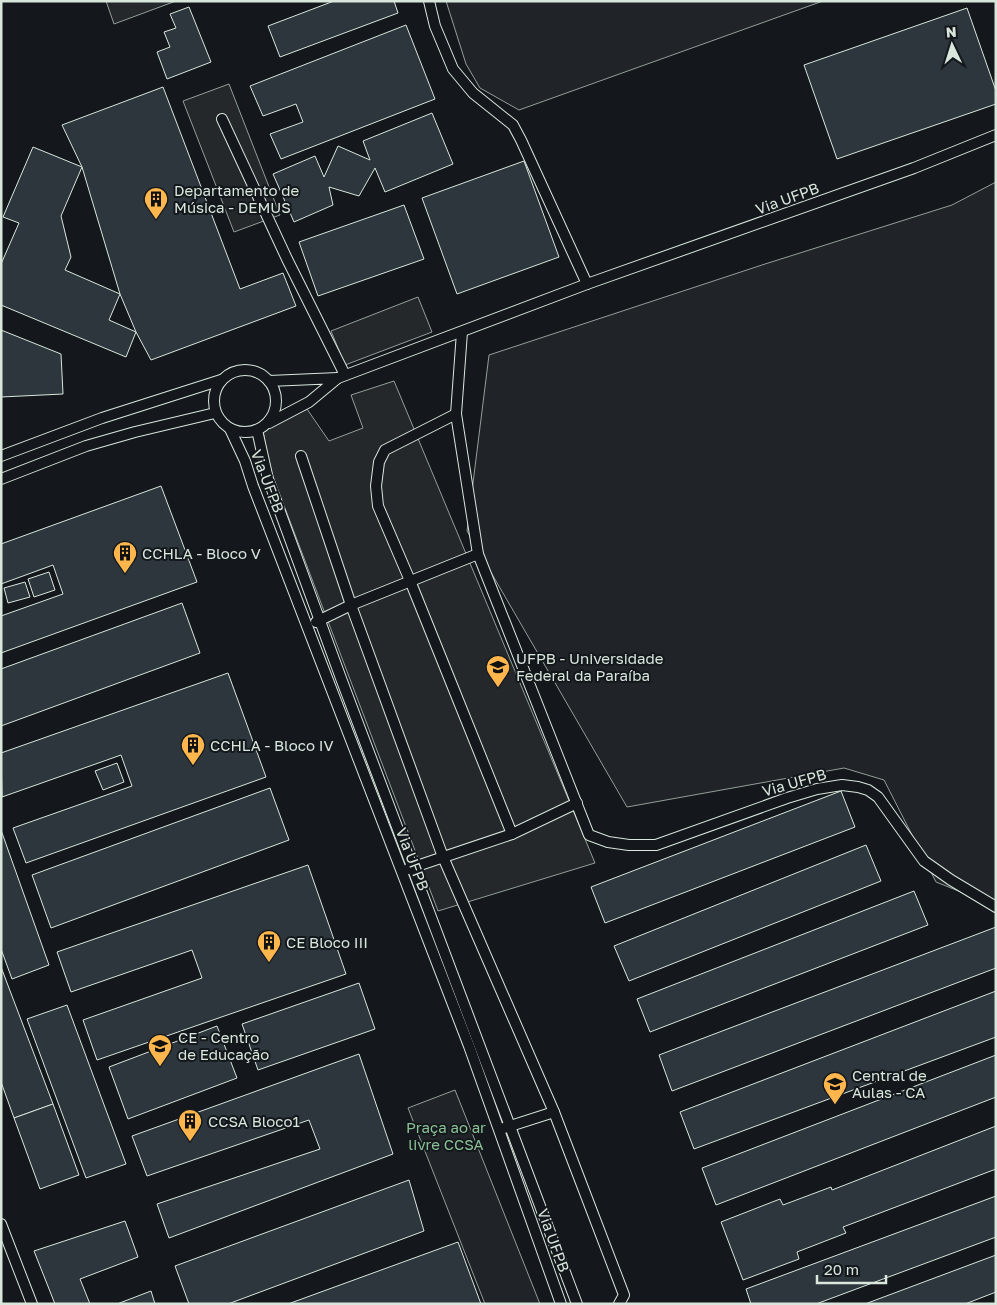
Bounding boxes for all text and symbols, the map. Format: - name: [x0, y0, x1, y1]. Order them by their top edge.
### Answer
- north arrow: [927, 20, 977, 70]
- text: N: [945, 23, 957, 40]
- street label: Via UFPB: [753, 178, 821, 218]
- place label: Departamento de Música - DEMUS: [174, 181, 300, 216]
- building icon: Departamento de Música - DEMUS: [143, 186, 169, 220]
- street label: Via UFPB: [248, 447, 288, 515]
- building icon: CCHLA - Bloco V: [112, 540, 138, 574]
- place label: CCHLA - Bloco V: [142, 544, 261, 562]
- place label: UFPB - Universidade Federal da Paraíba: [516, 649, 664, 684]
- school or university icon: UFPB - Universidade Federal da Paraíba: [485, 654, 511, 688]
- building icon: CCHLA - Bloco IV: [180, 732, 206, 766]
- place label: CCHLA - Bloco IV: [210, 736, 333, 754]
- street label: Via UFPB: [760, 764, 828, 800]
- street label: Via UFPB: [393, 825, 433, 893]
- building icon: CE Bloco III: [256, 929, 282, 963]
- place label: CE Bloco III: [286, 933, 368, 951]
- place label: CE - Centro de Educação: [178, 1028, 269, 1063]
- school or university icon: CE - Centro de Educação: [147, 1033, 173, 1067]
- place label: Central de Aulas - CA: [852, 1066, 927, 1101]
- school or university icon: Central de Aulas - CA: [822, 1071, 848, 1105]
- building icon: CCSA Bloco1: [177, 1108, 203, 1142]
- place label: CCSA Bloco1: [208, 1112, 300, 1130]
- park label: Praça ao ar livre CCSA: [406, 1118, 486, 1153]
- street label: Via UFPB: [534, 1206, 574, 1274]
- scale bar: [817, 1252, 886, 1284]
- text: 20 m: [824, 1260, 859, 1278]

